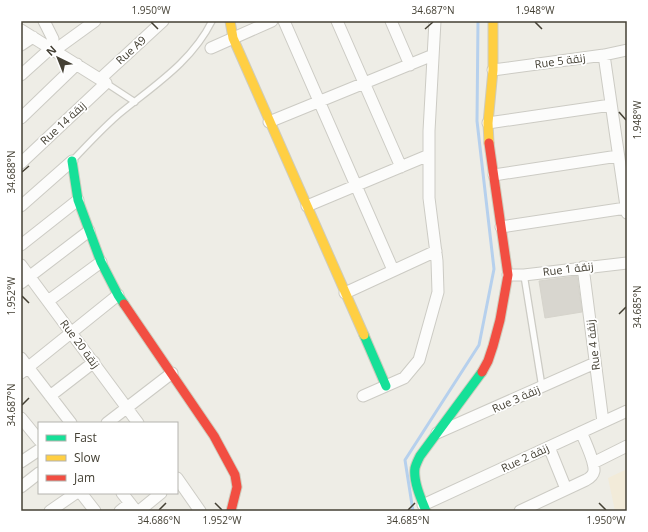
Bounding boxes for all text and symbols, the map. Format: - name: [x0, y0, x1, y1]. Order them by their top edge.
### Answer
- text: 1.950°W: [131, 3, 171, 17]
- text: 34.687°N: [411, 3, 455, 17]
- text: 1.948°W: [515, 3, 555, 17]
- street label: Rue A9: [112, 32, 149, 67]
- north arrow: [38, 38, 78, 78]
- text: N: [42, 42, 59, 59]
- street label: Rue 5 زنقة: [534, 50, 586, 71]
- street label: Rue 14 زنقة: [37, 98, 89, 148]
- text: 1.948°W: [630, 100, 644, 140]
- text: 34.688°N: [4, 150, 18, 194]
- street label: Rue 1 زنقة: [542, 258, 594, 279]
- text: 1.952°W: [4, 276, 18, 316]
- text: 34.685°N: [630, 285, 644, 329]
- street label: Rue 20 زنقة: [57, 316, 104, 371]
- street label: Rue 4 زنقة: [582, 319, 603, 371]
- street label: Rue 3 زنقة: [489, 381, 542, 416]
- text: 34.687°N: [4, 383, 18, 427]
- legend: [38, 422, 178, 494]
- text: Fast: [74, 429, 97, 446]
- street label: Rue 2 زنقة: [499, 440, 551, 475]
- text: Slow: [74, 449, 101, 466]
- text: Jam: [73, 469, 95, 486]
- text: 34.686°N: [137, 513, 181, 527]
- text: 1.952°W: [202, 513, 242, 527]
- text: 34.685°N: [386, 513, 430, 527]
- text: 1.950°W: [586, 513, 626, 527]

